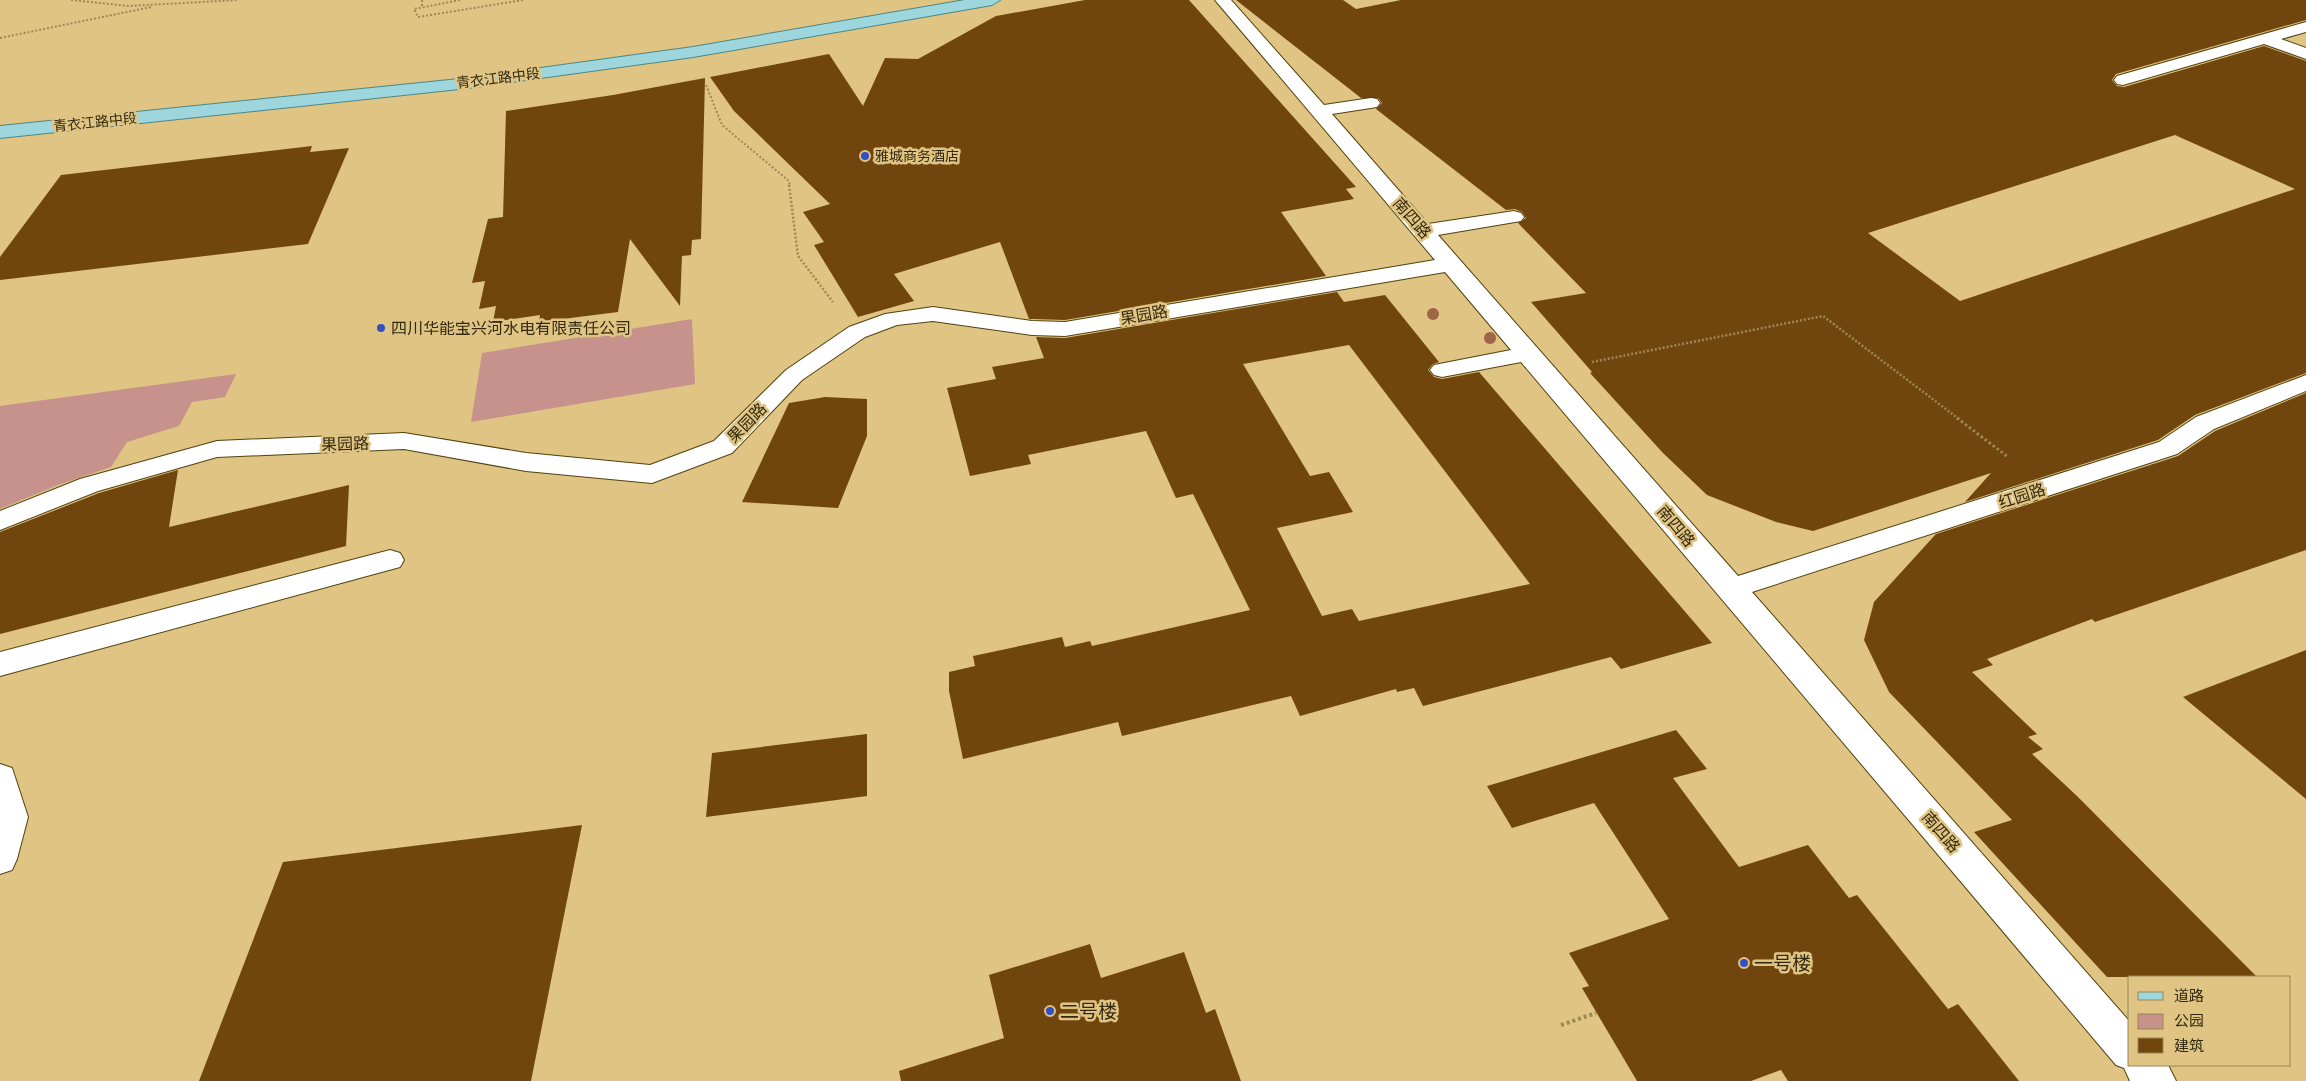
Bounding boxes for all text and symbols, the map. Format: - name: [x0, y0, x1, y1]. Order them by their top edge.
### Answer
- street label: 青衣江路中段: [455, 64, 541, 92]
- street label: 青衣江路中段: [52, 109, 138, 135]
- place label: 雅城商务酒店: [875, 147, 959, 165]
- marker: 雅城商务酒店: [859, 150, 871, 162]
- street label: 南四路: [1388, 193, 1436, 243]
- street label: 果园路: [1119, 300, 1169, 330]
- place label: 四川华能宝兴河水电有限责任公司: [391, 318, 631, 339]
- marker: 四川华能宝兴河水电有限责任公司: [375, 322, 387, 334]
- street label: 果园路: [723, 398, 771, 448]
- street label: 果园路: [321, 433, 369, 455]
- street label: 红园路: [1996, 479, 2048, 513]
- street label: 南四路: [1653, 501, 1699, 551]
- street label: 南四路: [1917, 807, 1965, 857]
- place label: 一号楼: [1754, 951, 1811, 976]
- marker: 一号楼: [1738, 957, 1750, 969]
- legend: [2128, 976, 2291, 1066]
- text: 道路: [2174, 986, 2204, 1005]
- place label: 二号楼: [1060, 999, 1117, 1024]
- marker: 二号楼: [1044, 1005, 1056, 1017]
- text: 公园: [2174, 1011, 2204, 1030]
- text: 建筑: [2174, 1036, 2204, 1055]

